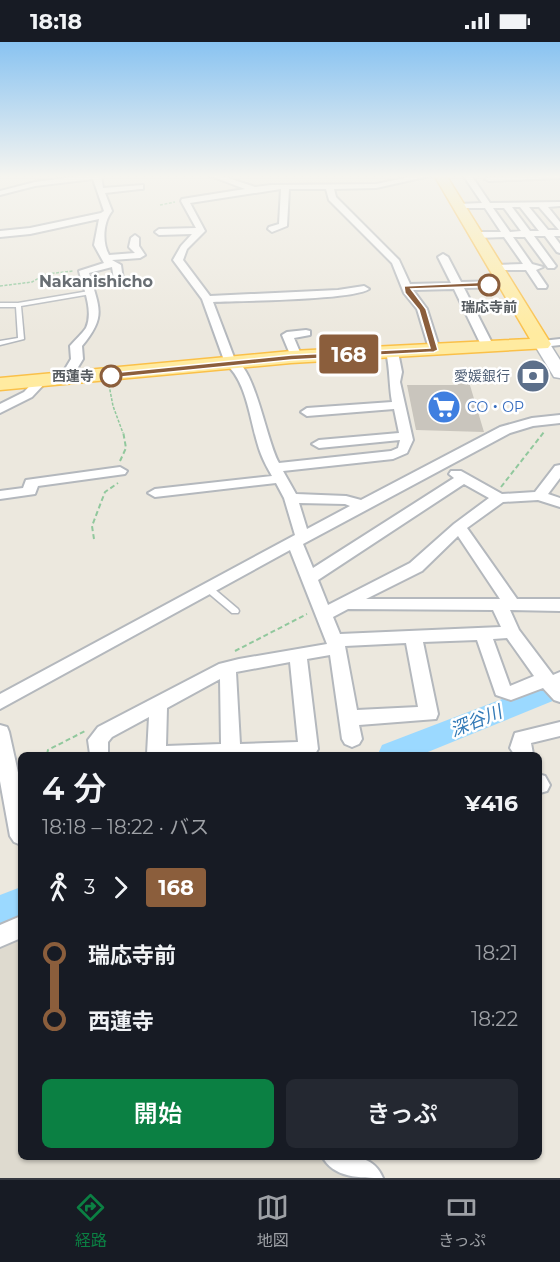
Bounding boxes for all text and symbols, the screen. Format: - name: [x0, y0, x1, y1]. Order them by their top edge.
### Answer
- text: 18:18: [30, 8, 82, 35]
- district label: Nakanishicho: [39, 272, 153, 291]
- marker: 瑞応寺前: [478, 274, 500, 296]
- place label: 瑞応寺前: [461, 298, 517, 316]
- line badge: 168: [314, 334, 383, 374]
- text: 168: [331, 342, 367, 367]
- bank icon: 愛媛銀行: [515, 358, 551, 394]
- marker: 西蓮寺: [100, 365, 122, 387]
- place label: 西蓮寺: [52, 367, 94, 385]
- place label: 愛媛銀行: [454, 367, 510, 385]
- supermarket icon: CO・OP: [426, 389, 462, 425]
- place label: CO・OP: [467, 398, 524, 416]
- water label: 深谷川: [447, 700, 507, 741]
- text: 4 分: [42, 768, 107, 808]
- text: ¥416: [465, 790, 518, 817]
- text: 18:18 – 18:22 · バス: [42, 815, 209, 839]
- icon: walk: [42, 871, 75, 904]
- icon: forward: [104, 871, 137, 904]
- text: 3: [84, 875, 95, 899]
- text: 168: [158, 875, 194, 900]
- text: 18:21: [475, 941, 518, 965]
- text: 瑞応寺前: [88, 942, 176, 969]
- text: 18:22: [471, 1007, 518, 1031]
- text: 西蓮寺: [88, 1008, 154, 1035]
- button: 開始: [42, 1079, 274, 1148]
- button: きっぷ: [286, 1079, 518, 1148]
- tab: 経路: [74, 1191, 107, 1251]
- tab: 地図: [256, 1191, 289, 1251]
- tab: きっぷ: [438, 1191, 486, 1251]

